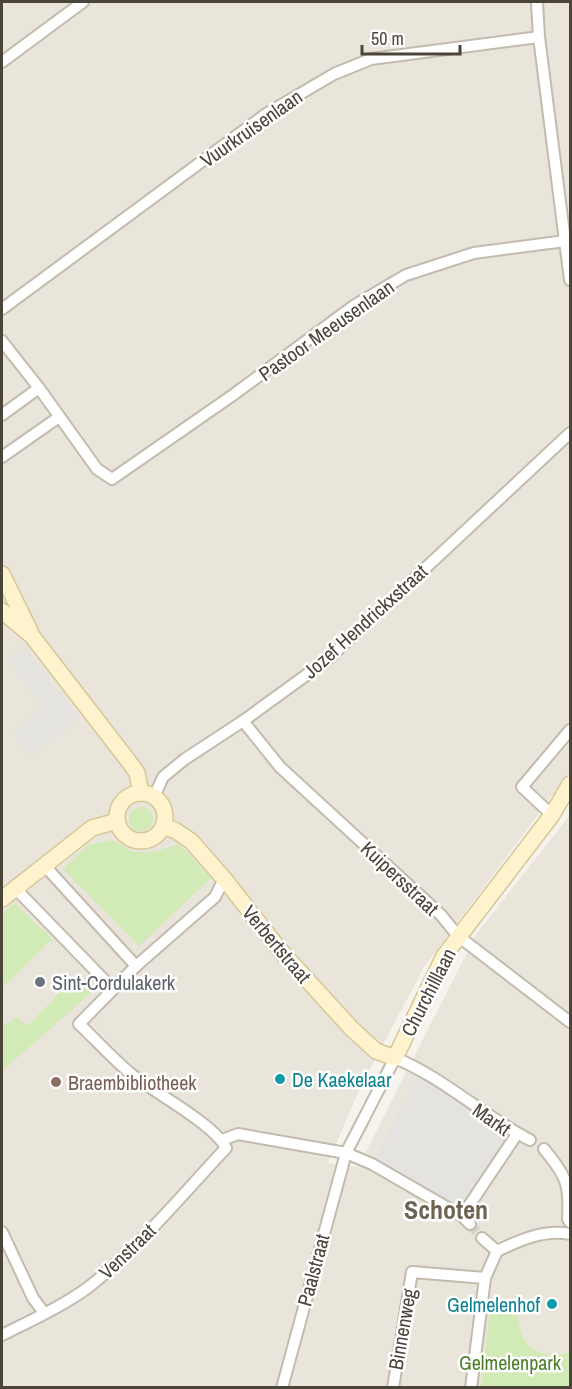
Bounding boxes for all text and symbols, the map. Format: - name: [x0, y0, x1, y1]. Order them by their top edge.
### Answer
- scale bar: [362, 18, 460, 56]
- text: 50 m: [371, 26, 404, 51]
- street label: Vuurkruisenlaan: [195, 83, 307, 173]
- street label: Pastoor Meeusenlaan: [253, 273, 399, 387]
- street label: Jozef Hendrickxstraat: [297, 558, 433, 684]
- street label: Kuipersstraat: [355, 835, 445, 921]
- street label: Verbertstraat: [236, 899, 318, 989]
- street label: Churchilllaan: [394, 943, 462, 1041]
- place label: Sint-Cordulakerk: [52, 969, 176, 996]
- marker: Sint-Cordulakerk: [33, 975, 47, 989]
- place label: De Kaekelaar: [292, 1066, 392, 1093]
- place label: Braembibliotheek: [68, 1069, 197, 1096]
- marker: De Kaekelaar: [273, 1072, 287, 1086]
- marker: Braembibliotheek: [49, 1075, 63, 1089]
- street label: Markt: [467, 1096, 517, 1142]
- district label: Schoten: [404, 1192, 488, 1227]
- street label: Venstraat: [93, 1217, 162, 1285]
- street label: Paalstraat: [290, 1230, 336, 1309]
- street label: Binnenweg: [382, 1286, 422, 1372]
- place label: Gelmelenhof: [447, 1291, 540, 1318]
- marker: Gelmelenhof: [545, 1297, 559, 1311]
- park label: Gelmelenpark: [459, 1349, 562, 1376]

